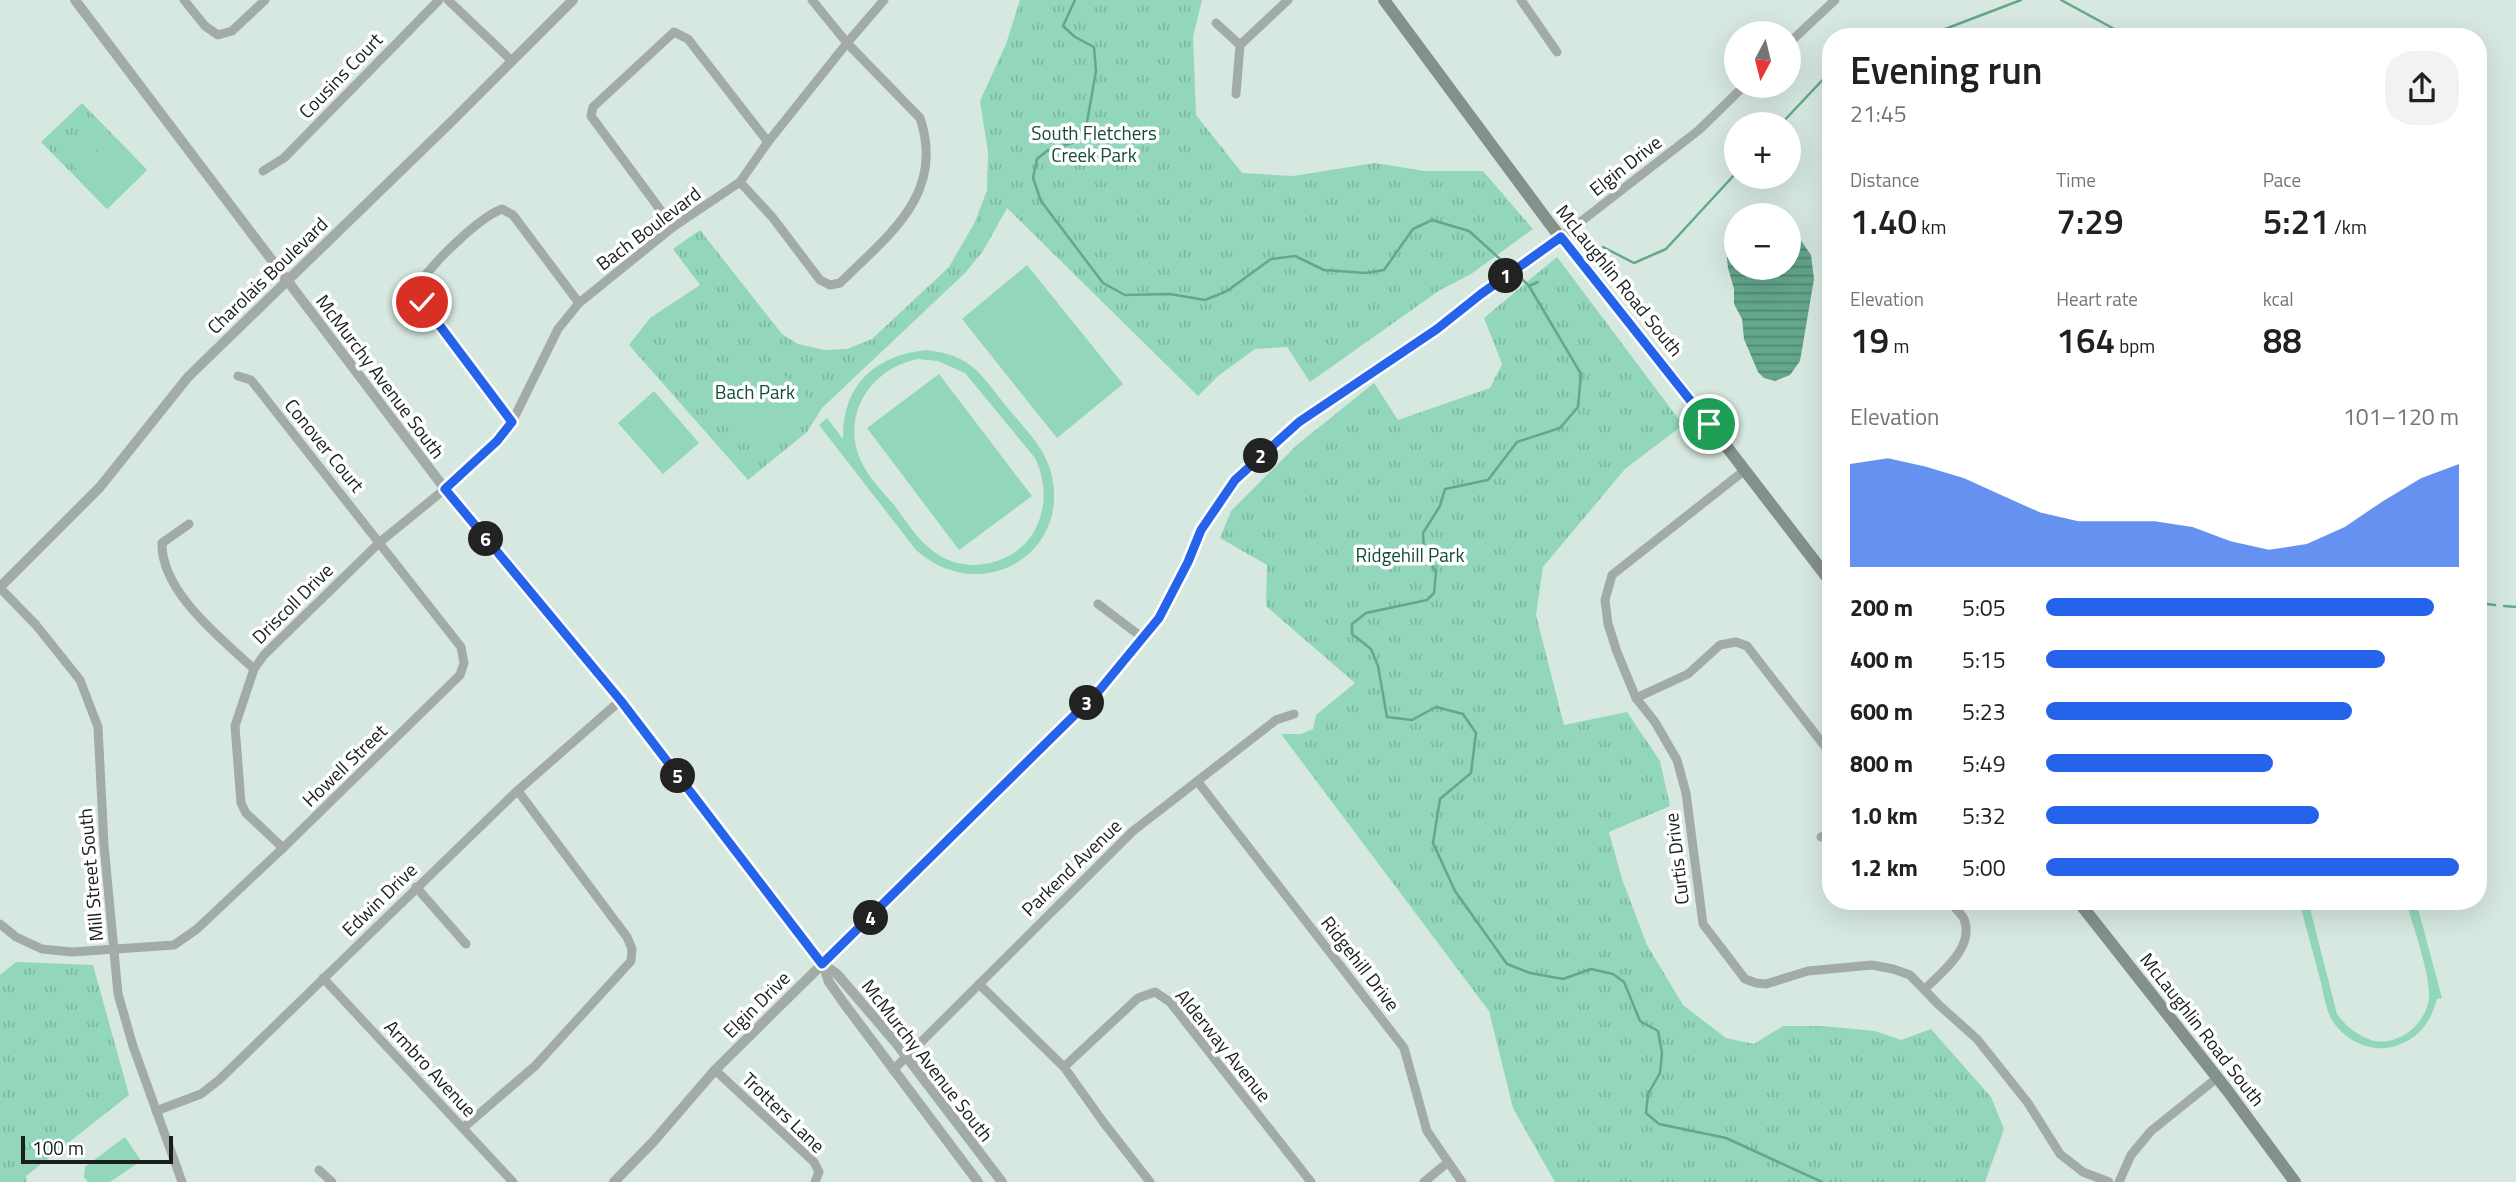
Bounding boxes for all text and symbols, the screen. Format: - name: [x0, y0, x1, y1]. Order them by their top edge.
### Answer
- north arrow: [1724, 21, 1801, 98]
- map controls: [1724, 21, 1801, 280]
- street label: Cousins Court: [291, 25, 389, 125]
- text: Evening run: [1850, 41, 2043, 99]
- button: share: [2385, 51, 2459, 125]
- text: 21:45: [1850, 96, 1907, 131]
- button: +: [1724, 112, 1801, 189]
- park label: South Fletchers Creek Park: [1031, 118, 1157, 169]
- street label: Elgin Drive: [1583, 127, 1667, 203]
- text: Distance: [1850, 165, 1919, 194]
- text: Time: [2056, 165, 2096, 194]
- text: Pace: [2263, 165, 2301, 194]
- street label: Bach Boulevard: [590, 179, 706, 277]
- text: 1.40: [1850, 194, 1917, 248]
- text: 7:29: [2056, 194, 2124, 248]
- text: 5:21: [2263, 194, 2330, 248]
- street label: McLaughlin Road South: [1549, 198, 1691, 362]
- button: −: [1724, 203, 1801, 280]
- street label: Charolais Boulevard: [200, 210, 334, 340]
- text: km: [1917, 212, 1946, 241]
- text: /km: [2330, 212, 2367, 241]
- pin: 1: [1488, 258, 1524, 294]
- text: 1: [1500, 261, 1511, 290]
- pin: [392, 272, 452, 332]
- icon: check: [403, 283, 441, 321]
- text: Elevation: [1850, 284, 1924, 313]
- text: Heart rate: [2056, 284, 2138, 313]
- text: kcal: [2263, 284, 2294, 313]
- street label: McMurchy Avenue South: [309, 288, 453, 464]
- text: 19: [1850, 313, 1889, 367]
- text: 164: [2056, 313, 2115, 367]
- text: 88: [2263, 313, 2302, 367]
- text: m: [1889, 331, 1909, 360]
- text: bpm: [2115, 331, 2155, 360]
- park label: Bach Park: [715, 377, 795, 406]
- street label: Conover Court: [278, 392, 372, 498]
- pin: [1679, 394, 1739, 454]
- text: Elevation: [1850, 399, 1939, 434]
- text: 101–120 m: [2343, 399, 2459, 434]
- icon: arrive: [1690, 405, 1728, 443]
- pin: 2: [1244, 438, 1278, 474]
- text: 2: [1255, 441, 1266, 470]
- pin: 6: [468, 522, 504, 556]
- text: 6: [480, 524, 491, 553]
- park label: Ridgehill Park: [1356, 540, 1464, 569]
- street label: Driscoll Drive: [245, 556, 339, 650]
- text: 200 m: [1850, 590, 1913, 625]
- text: 5:05: [1962, 590, 2006, 625]
- text: 400 m: [1850, 642, 1913, 677]
- text: 5:15: [1962, 642, 2006, 677]
- pin: 3: [1070, 686, 1104, 720]
- text: 3: [1081, 688, 1092, 717]
- text: 600 m: [1850, 694, 1913, 729]
- text: 5:23: [1962, 694, 2006, 729]
- street label: Howell Street: [295, 717, 393, 813]
- text: 800 m: [1850, 746, 1913, 781]
- text: 5:49: [1962, 746, 2006, 781]
- pin: 5: [660, 758, 696, 794]
- text: 5: [672, 761, 683, 790]
- text: 1.0 km: [1850, 798, 1918, 833]
- text: 5:32: [1962, 798, 2006, 833]
- street label: Mill Street South: [70, 807, 110, 943]
- street label: Curtis Drive: [1656, 811, 1696, 907]
- street label: Parkend Avenue: [1014, 812, 1128, 922]
- text: 1.2 km: [1850, 850, 1918, 885]
- text: 5:00: [1962, 850, 2006, 885]
- street label: Edwin Drive: [335, 856, 423, 942]
- pin: 4: [854, 900, 888, 936]
- text: 4: [865, 903, 876, 932]
- street label: Ridgehill Drive: [1314, 909, 1408, 1017]
- street label: McLaughlin Road South: [2134, 946, 2272, 1112]
- street label: Elgin Drive: [716, 964, 796, 1044]
- street label: McMurchy Avenue South: [855, 973, 1001, 1147]
- street label: Alderway Avenue: [1169, 982, 1279, 1108]
- street label: Armbro Avenue: [378, 1013, 484, 1123]
- street label: Trotters Lane: [736, 1065, 832, 1159]
- scale bar: [21, 1133, 173, 1165]
- text: 100 m: [32, 1133, 84, 1162]

